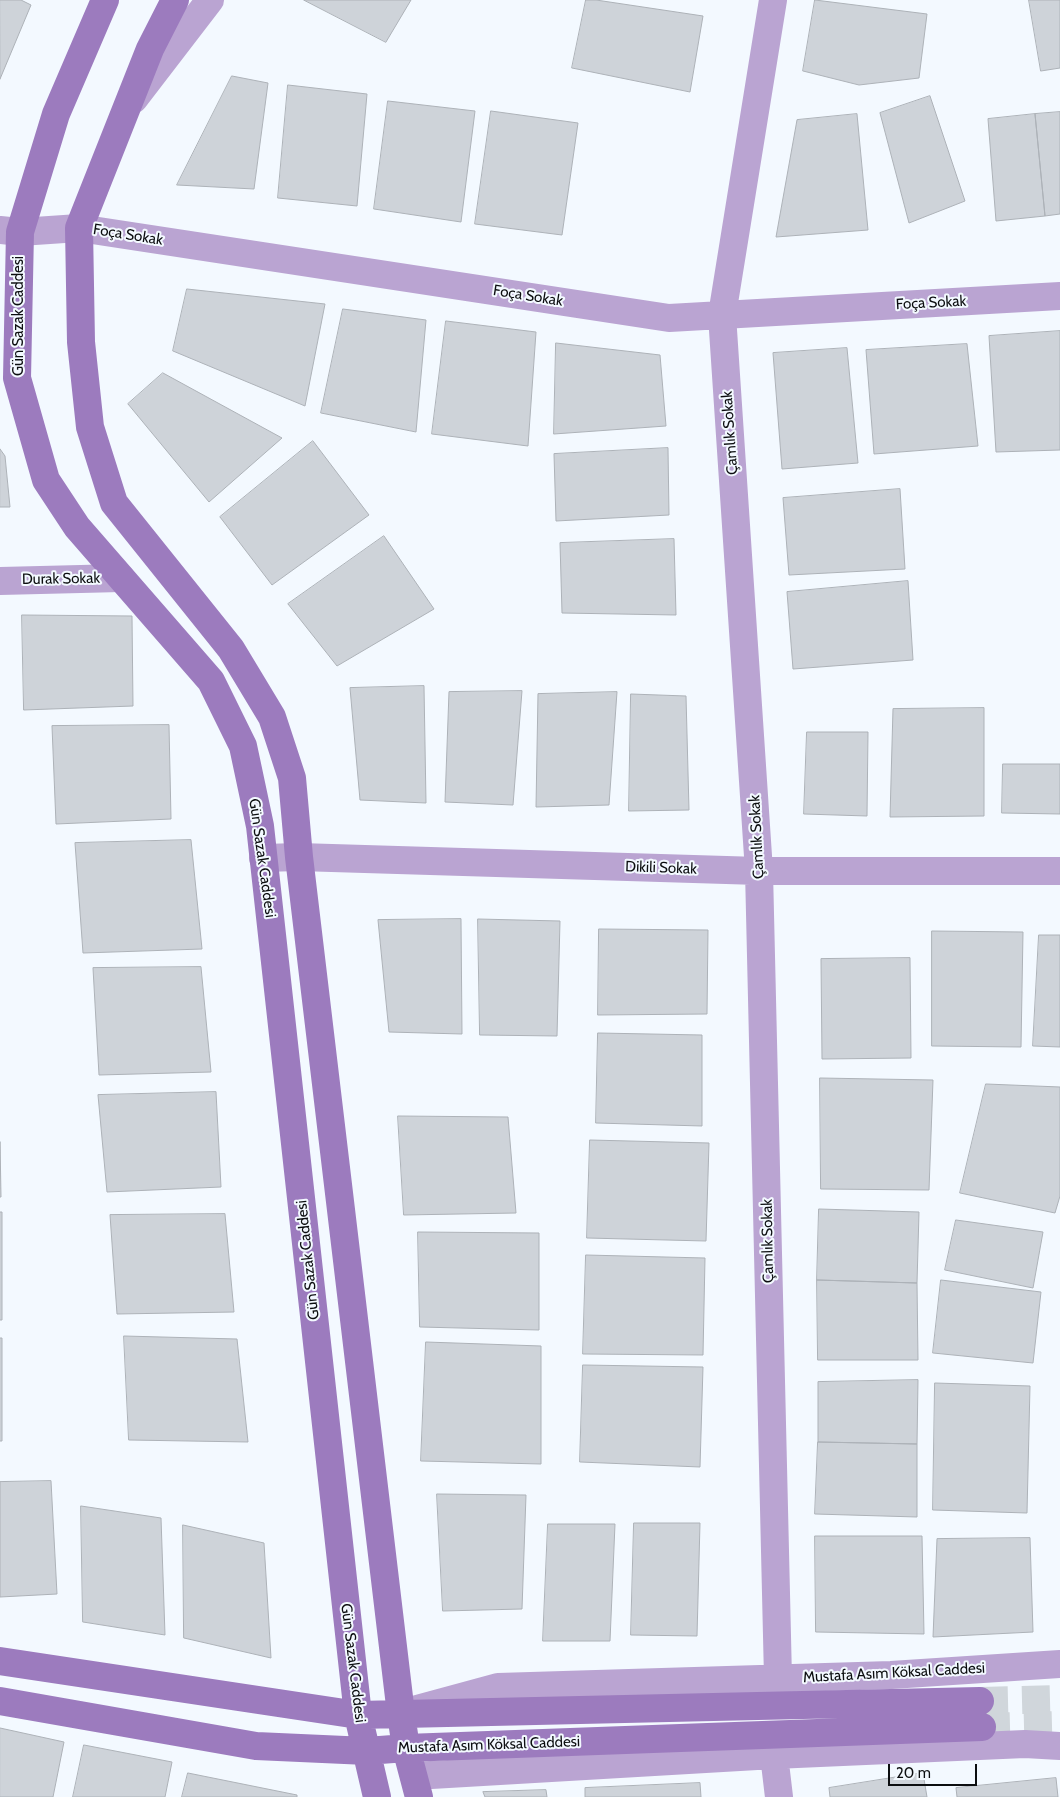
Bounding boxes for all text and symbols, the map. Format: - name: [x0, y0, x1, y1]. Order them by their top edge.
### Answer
- street label: Foça Sokak: [92, 221, 164, 249]
- street label: Gün Sazak Caddesi: [10, 256, 28, 376]
- street label: Foça Sokak: [492, 282, 564, 310]
- street label: Foça Sokak: [895, 292, 967, 314]
- street label: Çamlık Sokak: [718, 390, 742, 476]
- street label: Durak Sokak: [22, 569, 100, 589]
- street label: Çamlık Sokak: [746, 795, 768, 879]
- street label: Gün Sazak Caddesi: [245, 797, 279, 919]
- street label: Dikili Sokak: [625, 858, 697, 878]
- street label: Gün Sazak Caddesi: [293, 1199, 323, 1321]
- street label: Çamlık Sokak: [758, 1199, 778, 1283]
- street label: Gün Sazak Caddesi: [337, 1602, 369, 1724]
- street label: Mustafa Asım Köksal Caddesi: [802, 1659, 986, 1687]
- street label: Mustafa Asım Köksal Caddesi: [398, 1733, 580, 1757]
- scale bar: [890, 1754, 979, 1786]
- text: 20 m: [896, 1764, 931, 1782]

